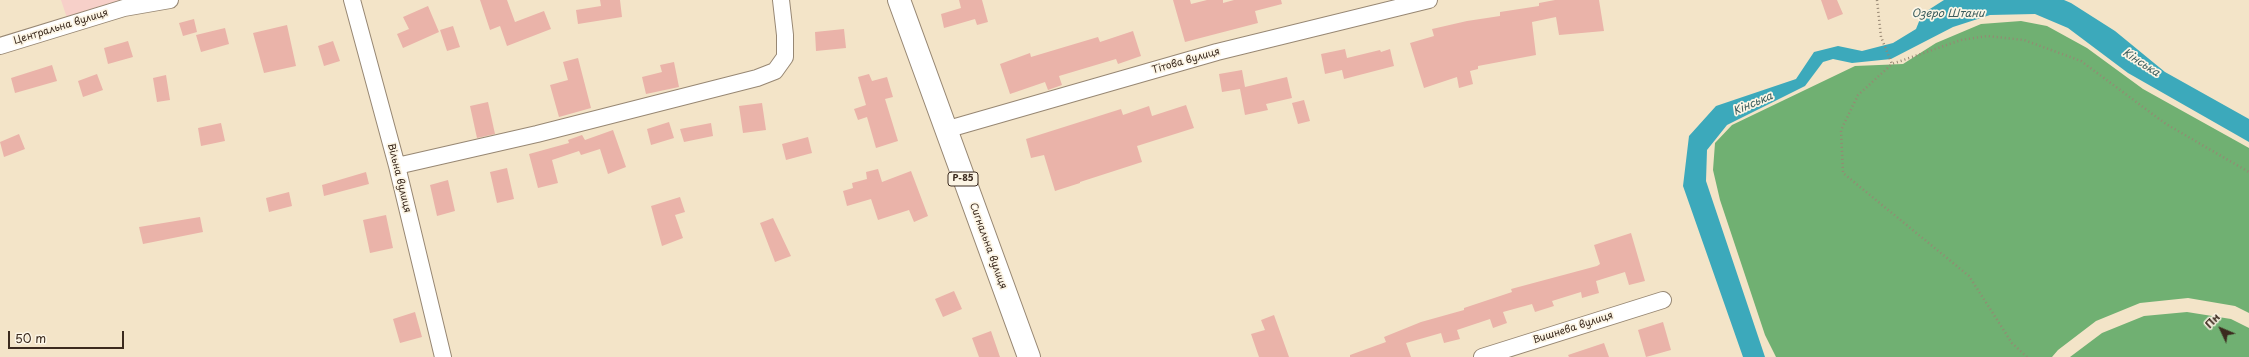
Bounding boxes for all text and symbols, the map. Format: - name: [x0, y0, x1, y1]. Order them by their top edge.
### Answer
- street label: Центральна вулиця: [12, 7, 110, 47]
- water label: Озеро Штани: [1911, 7, 1985, 21]
- street label: Тітова вулиця: [1151, 46, 1221, 76]
- water label: Кінська: [2120, 46, 2162, 80]
- water label: Кінська: [1731, 90, 1775, 118]
- street label: Вільна вулиця: [385, 142, 413, 214]
- road number: Р-85: [948, 172, 978, 186]
- street label: Сигнальна вулиця: [967, 201, 1009, 291]
- street label: Вишнева вулиця: [1531, 309, 1615, 347]
- text: Пн: [2200, 309, 2224, 332]
- north arrow: [2201, 309, 2241, 349]
- scale bar: [10, 323, 126, 349]
- text: 50 m: [15, 329, 46, 347]

